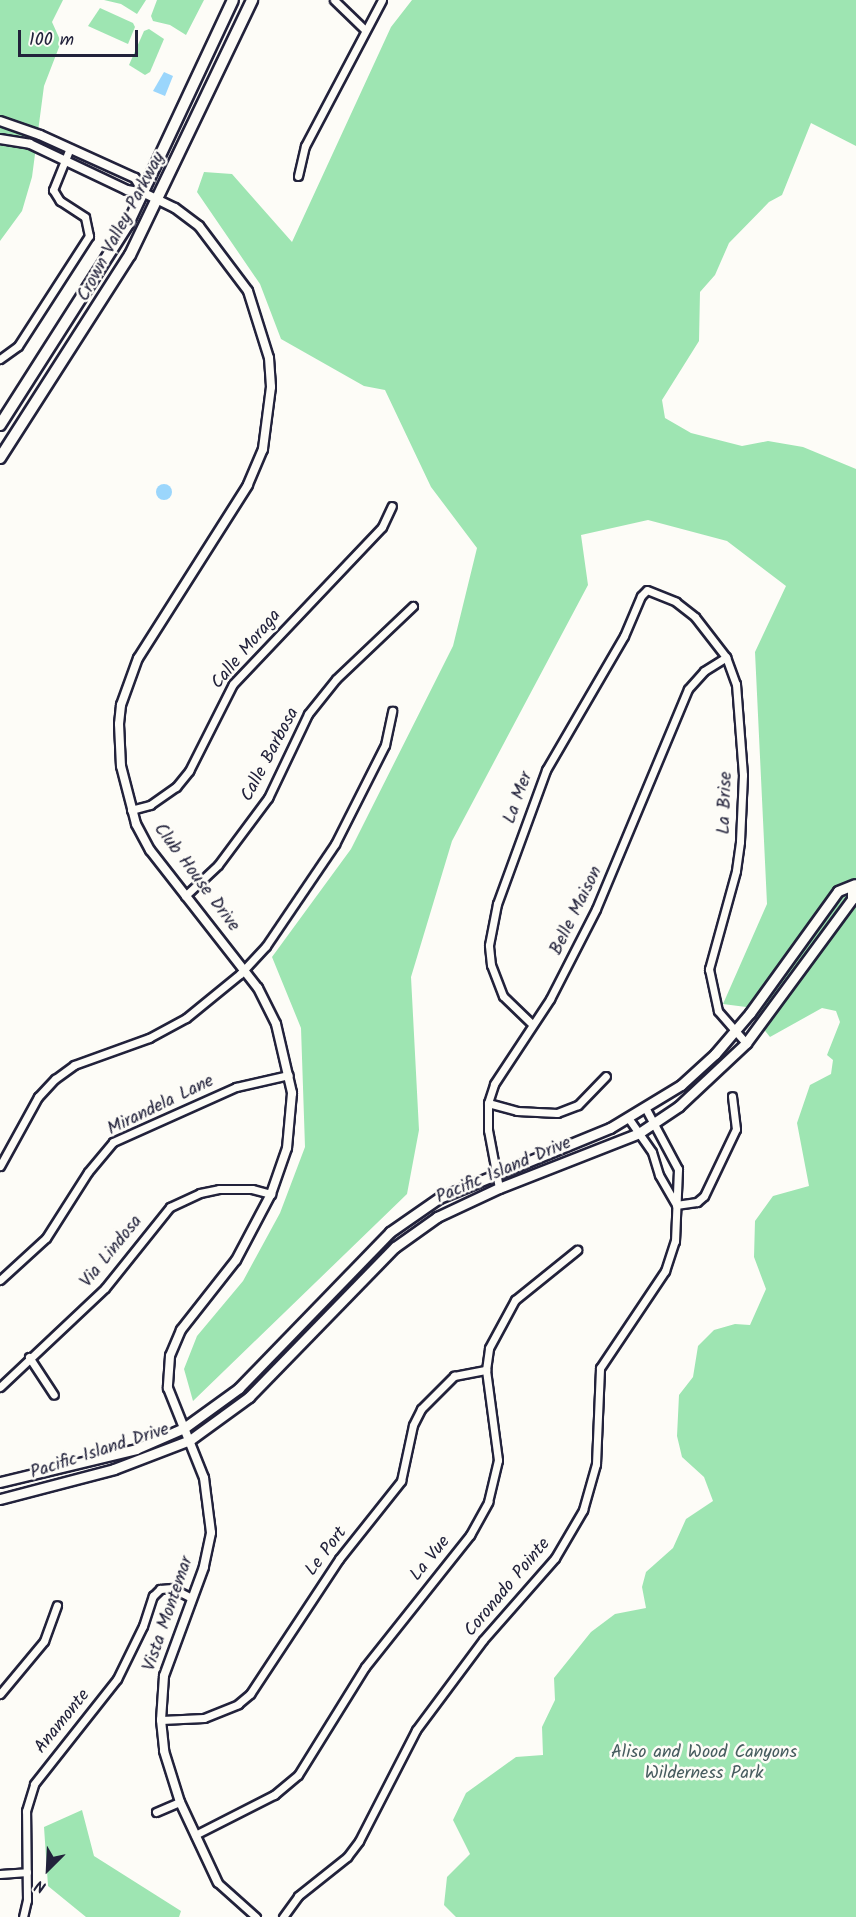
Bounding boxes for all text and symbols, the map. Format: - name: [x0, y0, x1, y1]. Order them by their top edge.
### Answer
- scale bar: [21, 18, 141, 56]
- text: 100 m: [29, 26, 74, 55]
- street label: Crown Valley Parkway: [73, 149, 171, 305]
- street label: Calle Moraga: [208, 606, 286, 694]
- street label: Calle Barbosa: [237, 704, 305, 806]
- street label: La Mer: [500, 769, 538, 827]
- street label: La Brise: [714, 771, 738, 835]
- street label: Club House Drive: [148, 820, 244, 936]
- street label: Belle Maison: [546, 863, 608, 959]
- street label: Mirandela Lane: [104, 1071, 218, 1141]
- street label: Pacific Island Drive: [433, 1133, 575, 1209]
- street label: Via Lindosa: [76, 1212, 148, 1292]
- street label: Pacific Island Drive: [28, 1419, 172, 1485]
- street label: Le Port: [302, 1523, 352, 1581]
- street label: La Vue: [406, 1532, 456, 1586]
- street label: Coronado Pointe: [460, 1534, 556, 1642]
- street label: Vista Montemar: [139, 1554, 199, 1674]
- street label: Anamonte: [31, 1686, 95, 1758]
- park label: Aliso and Wood Canyons Wilderness Park: [611, 1743, 797, 1786]
- north arrow: [18, 1839, 78, 1899]
- text: N: [31, 1872, 50, 1899]

